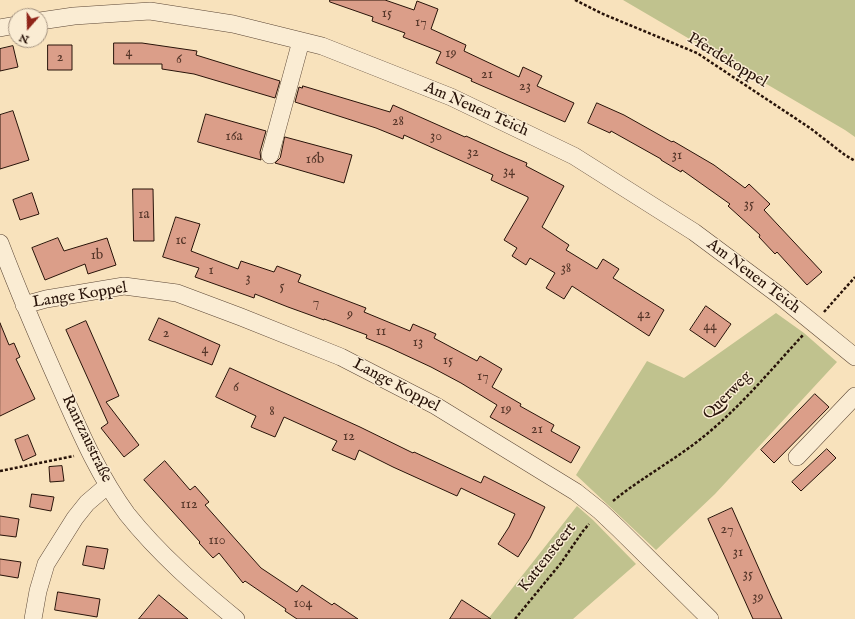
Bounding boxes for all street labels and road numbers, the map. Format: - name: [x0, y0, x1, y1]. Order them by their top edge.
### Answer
- street label: Pferdekoppel: [683, 30, 771, 92]
- street label: Am Neuen Teich: [421, 78, 531, 142]
- street label: Am Neuen Teich: [702, 236, 804, 318]
- street label: Lange Koppel: [31, 279, 129, 313]
- street label: Lange Koppel: [349, 355, 443, 417]
- street label: Querweg: [700, 368, 756, 424]
- street label: Rantzaustraße: [57, 392, 115, 486]
- street label: Kattensteert: [515, 520, 581, 596]

